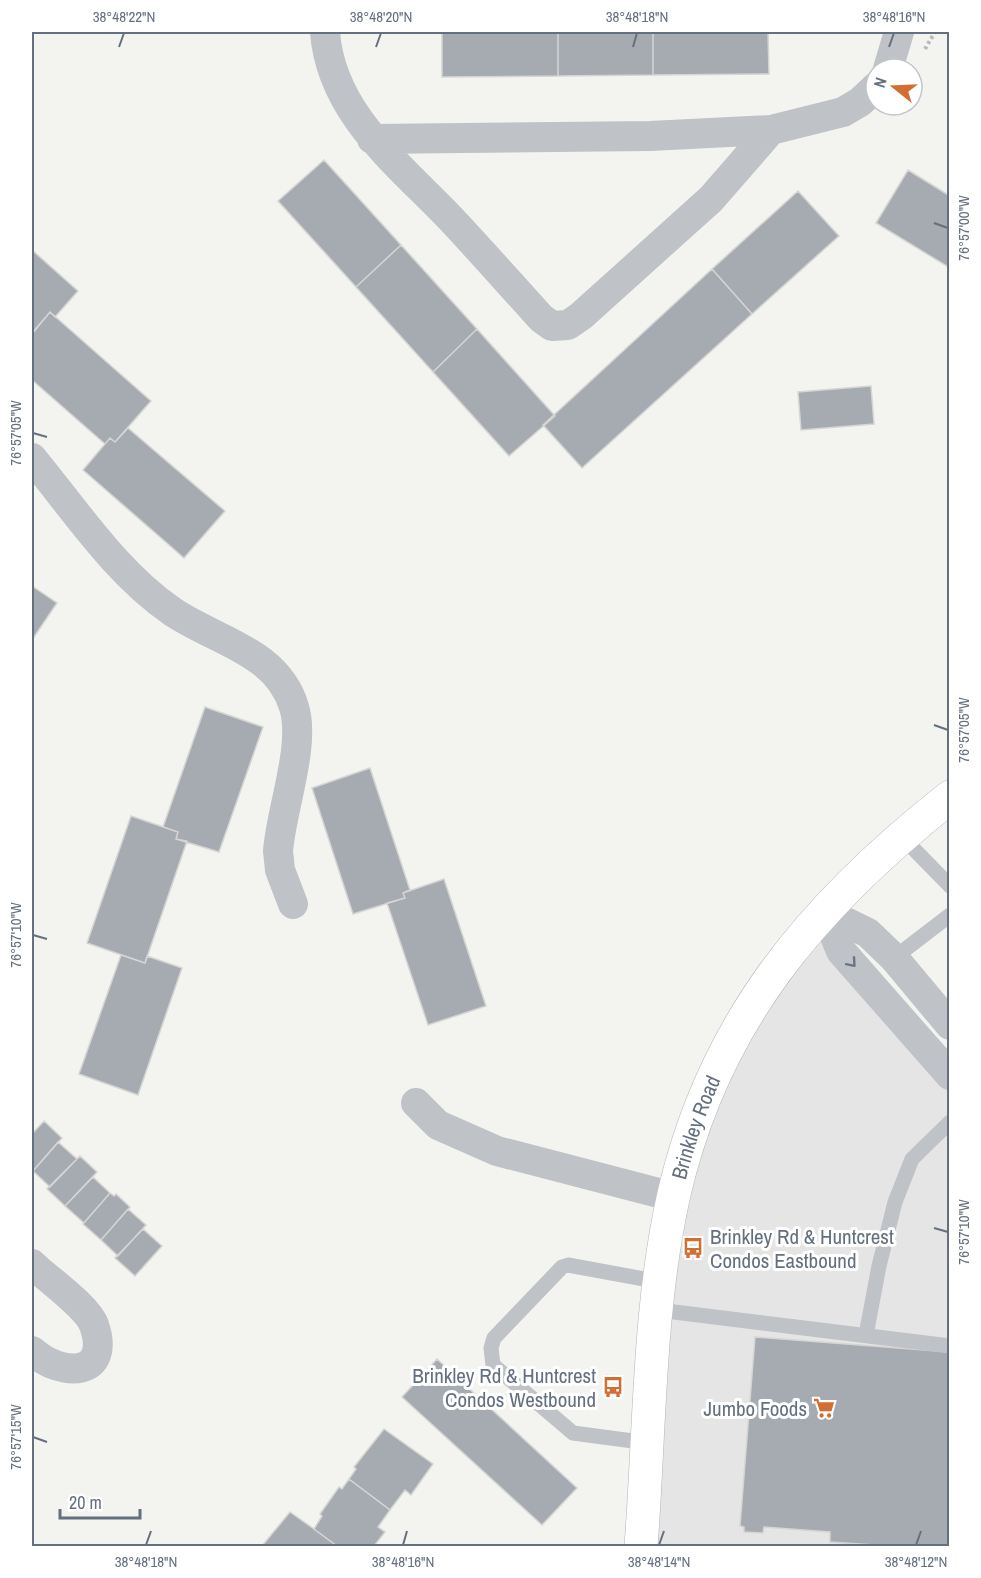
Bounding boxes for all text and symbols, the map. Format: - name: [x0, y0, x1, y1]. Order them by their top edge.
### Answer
- text: 38°48'22"N: [93, 6, 155, 27]
- text: 38°48'20"N: [350, 6, 412, 27]
- text: 38°48'18"N: [606, 6, 668, 27]
- text: 38°48'16"N: [863, 6, 925, 27]
- north arrow: [864, 57, 924, 117]
- text: N: [868, 74, 892, 90]
- text: 76°57'00"W: [953, 195, 974, 261]
- text: 76°57'05"W: [5, 400, 26, 466]
- text: 76°57'05"W: [953, 697, 974, 763]
- text: 76°57'10"W: [5, 902, 26, 968]
- one-way arrow: [844, 956, 855, 967]
- street label: Brinkley Road: [664, 1071, 727, 1182]
- text: 76°57'10"W: [953, 1199, 974, 1265]
- place label: Brinkley Rd & Huntcrest Condos Eastbound: [710, 1222, 894, 1275]
- bus stop icon: Brinkley Rd & Huntcrest Condos Eastbound: [681, 1236, 705, 1260]
- place label: Brinkley Rd & Huntcrest Condos Westbound: [412, 1361, 596, 1414]
- bus stop icon: Brinkley Rd & Huntcrest Condos Westbound: [601, 1375, 625, 1399]
- place label: Jumbo Foods: [704, 1394, 807, 1423]
- supermarket icon: Jumbo Foods: [812, 1396, 836, 1420]
- text: 76°57'15"W: [5, 1404, 26, 1470]
- scale bar: [60, 1482, 140, 1520]
- text: 20 m: [69, 1490, 102, 1515]
- text: 38°48'18"N: [115, 1551, 177, 1572]
- text: 38°48'16"N: [372, 1551, 434, 1572]
- text: 38°48'14"N: [628, 1551, 690, 1572]
- text: 38°48'12"N: [885, 1551, 947, 1572]

